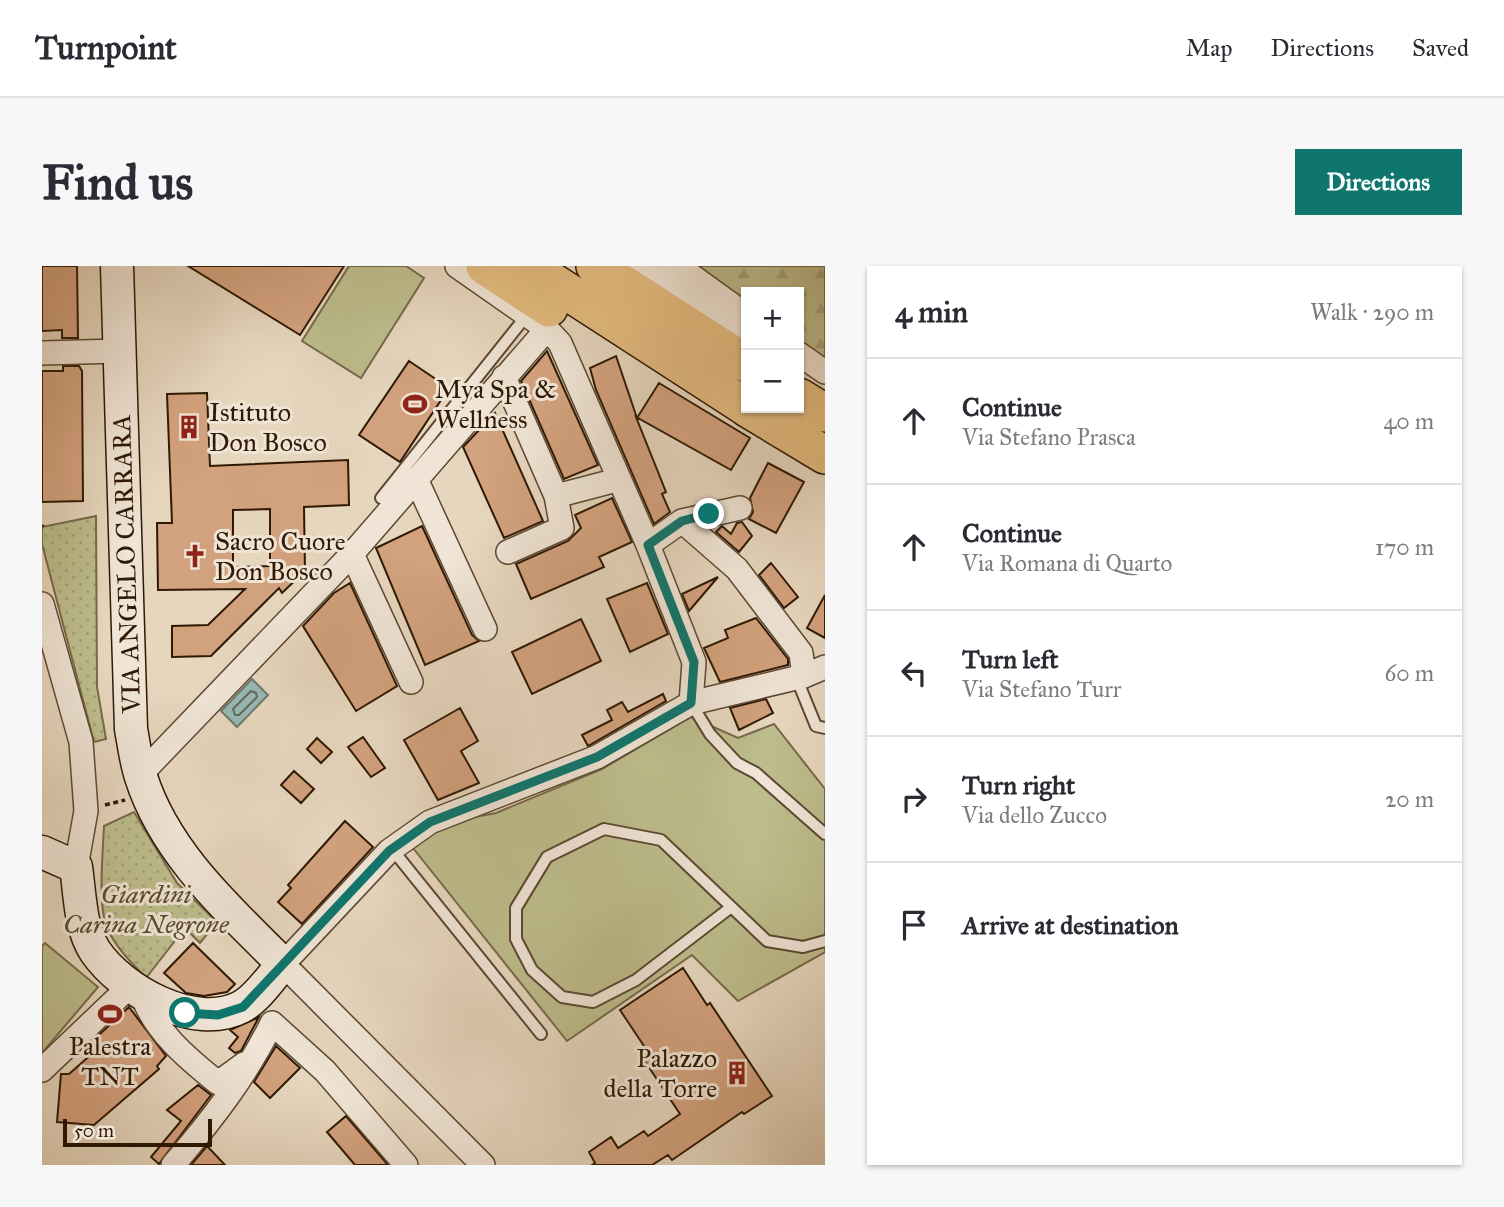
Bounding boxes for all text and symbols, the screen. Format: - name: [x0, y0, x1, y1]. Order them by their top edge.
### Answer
- text: Turnpoint: [35, 28, 177, 68]
- text: Map: [1186, 33, 1233, 63]
- text: Directions: [1271, 33, 1374, 63]
- text: Saved: [1412, 33, 1469, 63]
- button: Directions: [1295, 149, 1462, 215]
- text: Find us: [42, 153, 193, 212]
- map controls: [741, 287, 804, 413]
- button: +: [741, 287, 804, 350]
- text: 4 min: [895, 294, 968, 330]
- text: Walk · 290 m: [1310, 298, 1434, 326]
- button: −: [741, 350, 804, 413]
- place label: Mya Spa & Wellness: [435, 373, 556, 435]
- sports icon: Mya Spa & Wellness: [401, 390, 429, 418]
- text: Continue: [962, 391, 1062, 423]
- place label: Istituto Don Bosco: [209, 396, 327, 458]
- icon: ahead: [895, 402, 933, 440]
- text: 40 m: [1384, 407, 1434, 435]
- building icon: Istituto Don Bosco: [175, 413, 203, 441]
- street label: VIA ANGELO CARRARA: [105, 414, 147, 715]
- text: Via Stefano Prasca: [962, 423, 1136, 451]
- route end: [693, 498, 724, 529]
- text: Continue: [962, 517, 1062, 549]
- place label: Sacro Cuore Don Bosco: [215, 525, 346, 587]
- icon: ahead: [895, 528, 933, 566]
- text: 170 m: [1375, 533, 1434, 561]
- church icon: Sacro Cuore Don Bosco: [181, 542, 209, 570]
- text: Via Romana di Quarto: [962, 549, 1172, 577]
- text: Turn left: [962, 643, 1058, 675]
- icon: left: [895, 654, 933, 692]
- text: 60 m: [1385, 659, 1434, 687]
- text: Via Stefano Turr: [962, 675, 1121, 703]
- text: Turn right: [962, 769, 1075, 801]
- icon: right: [895, 780, 933, 818]
- text: 20 m: [1385, 785, 1434, 813]
- text: Via dello Zucco: [962, 801, 1107, 829]
- park label: Giardini Carina Negrone: [63, 878, 230, 940]
- icon: arrive: [895, 906, 933, 944]
- text: Arrive at destination: [962, 909, 1179, 941]
- route start: [169, 997, 200, 1028]
- sports icon: Palestra TNT: [96, 1000, 124, 1028]
- place label: Palestra TNT: [69, 1030, 151, 1092]
- place label: Palazzo della Torre: [603, 1042, 717, 1104]
- building icon: Palazzo della Torre: [723, 1059, 751, 1087]
- scale bar: [63, 1116, 212, 1148]
- text: 50 m: [74, 1119, 114, 1142]

